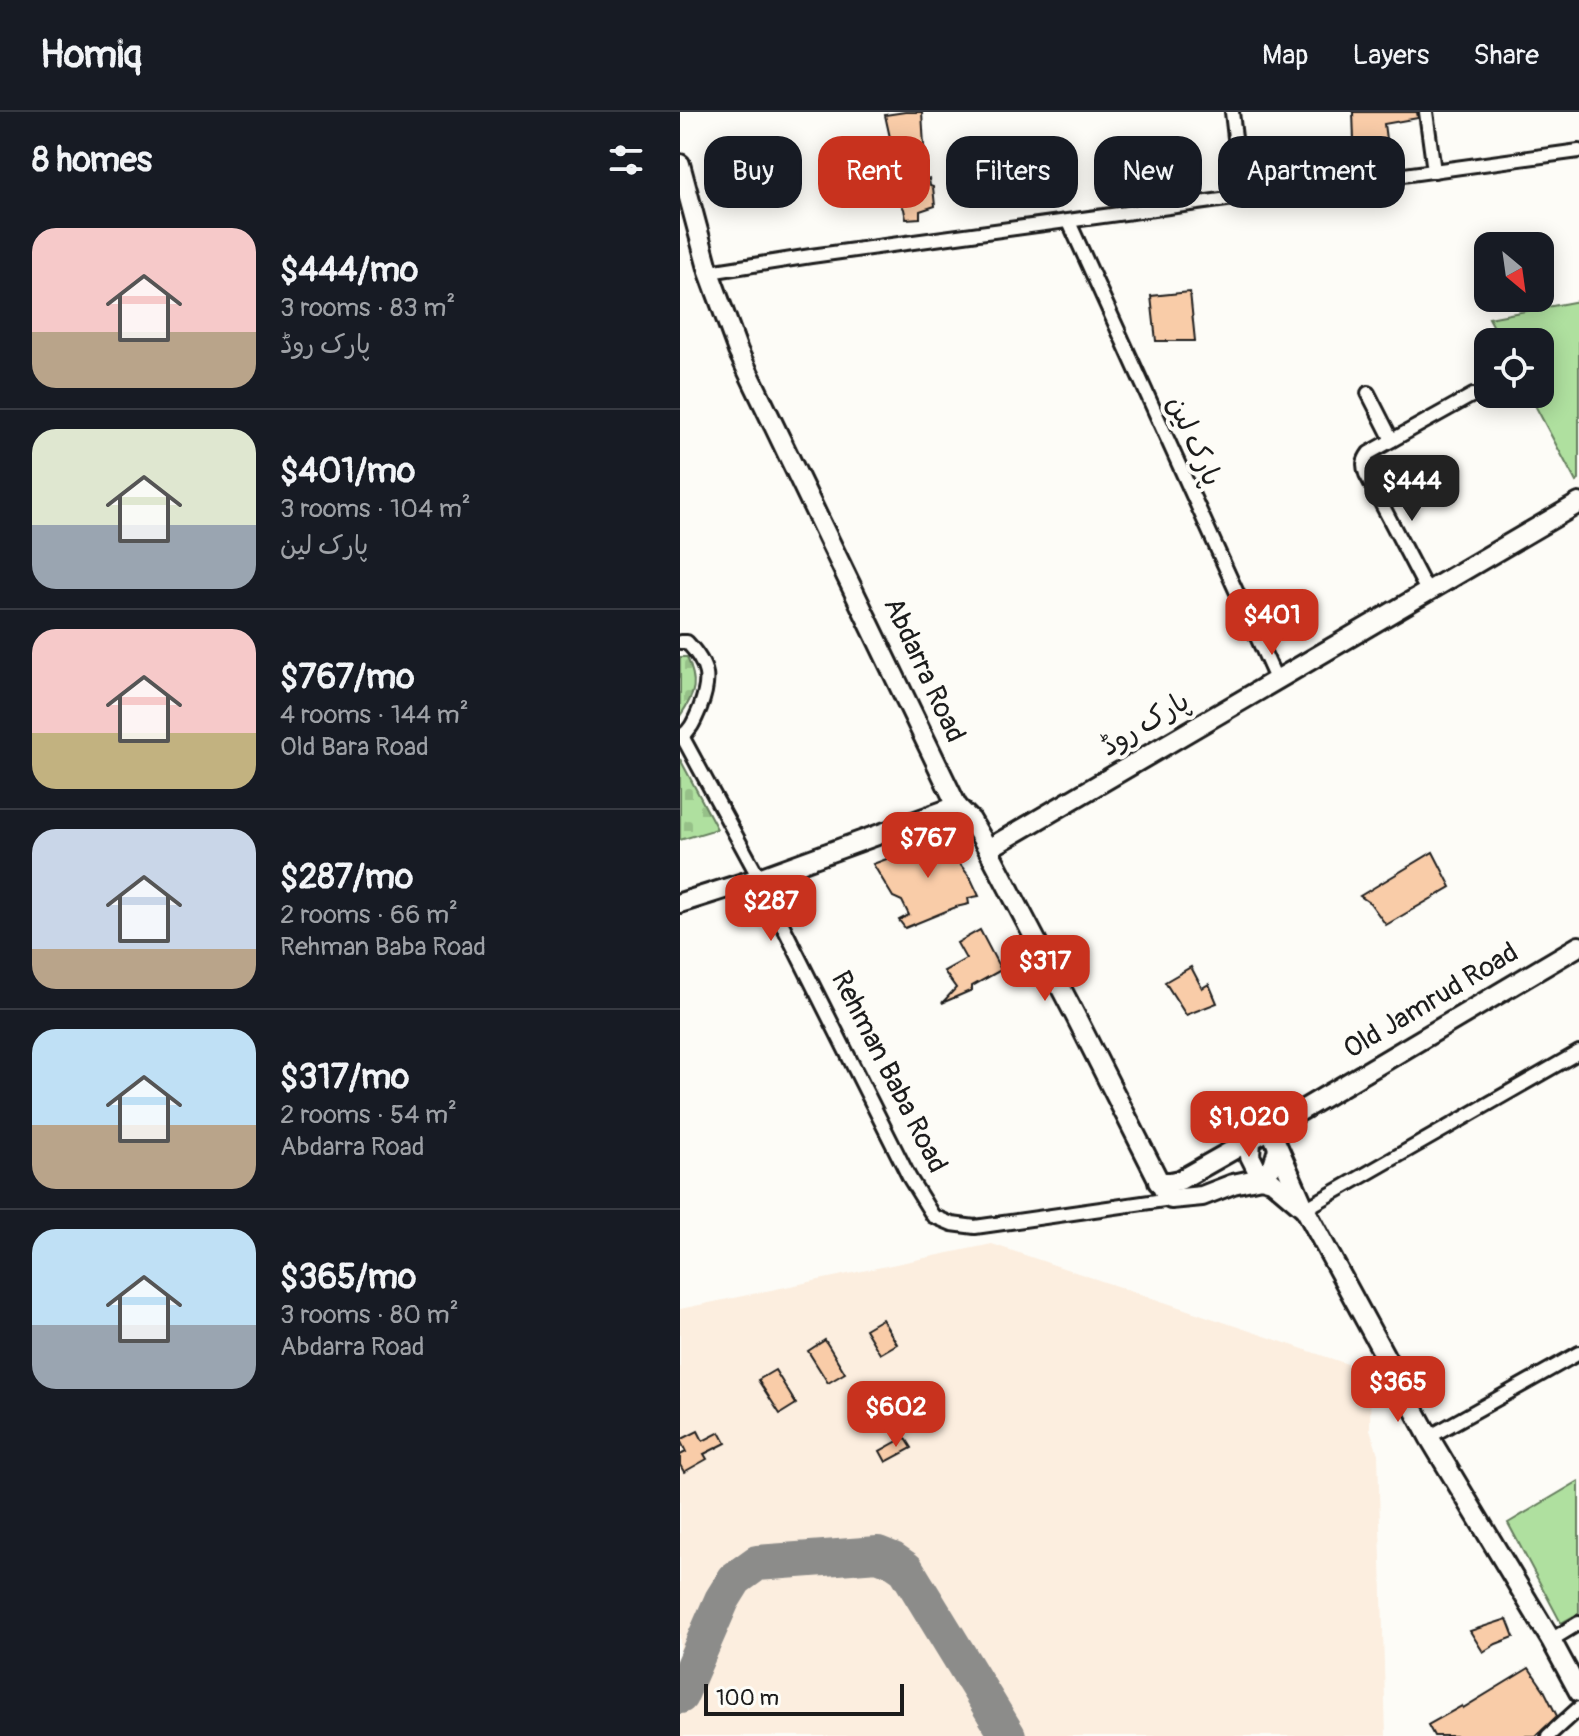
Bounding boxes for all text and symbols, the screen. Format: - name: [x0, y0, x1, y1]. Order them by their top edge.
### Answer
- text: Homiq: [40, 31, 142, 79]
- text: Map: [1262, 38, 1308, 73]
- text: Layers: [1352, 38, 1429, 73]
- text: Share: [1473, 38, 1539, 73]
- chip: Buy: [704, 136, 802, 208]
- chip: Rent: [818, 136, 930, 208]
- chip: Filters: [946, 136, 1078, 208]
- chip: New: [1094, 136, 1202, 208]
- chip: Apartment: [1218, 136, 1405, 208]
- icon: filters: [604, 138, 648, 182]
- text: 8 homes: [32, 139, 152, 182]
- north arrow: [1474, 232, 1554, 312]
- map controls: [1474, 232, 1554, 408]
- text: $444/mo: [280, 249, 418, 292]
- icon: home: [96, 260, 192, 356]
- text: 3 rooms · 83 m²: [280, 292, 455, 324]
- button: locate: [1474, 328, 1554, 408]
- text: پارک روڈ: [280, 329, 371, 361]
- street label: پارک لین: [1159, 390, 1229, 492]
- text: $401/mo: [280, 450, 415, 493]
- pin: $444: [1365, 455, 1459, 523]
- icon: home: [96, 461, 192, 557]
- text: $444: [1382, 465, 1442, 497]
- text: 3 rooms · 104 m²: [280, 493, 471, 525]
- text: پارک لین: [280, 530, 368, 562]
- pin: $401: [1225, 589, 1319, 657]
- street label: Abdarra Road: [875, 592, 973, 748]
- text: $401: [1243, 599, 1301, 631]
- text: $767/mo: [280, 656, 415, 699]
- icon: home: [96, 661, 192, 757]
- street label: پارک روڈ: [1094, 684, 1196, 764]
- text: 4 rooms · 144 m²: [280, 699, 469, 731]
- text: Old Bara Road: [280, 731, 429, 763]
- pin: $767: [881, 812, 975, 880]
- text: $767: [900, 822, 956, 854]
- text: $287/mo: [280, 856, 413, 899]
- icon: home: [96, 861, 192, 957]
- pin: $287: [724, 875, 818, 943]
- text: $287: [743, 885, 799, 917]
- text: 2 rooms · 66 m²: [280, 899, 458, 931]
- text: Rehman Baba Road: [280, 931, 486, 963]
- pin: $317: [998, 935, 1092, 1003]
- street label: Old Jamrud Road: [1337, 935, 1525, 1067]
- text: $317: [1019, 945, 1071, 977]
- street label: Rehman Baba Road: [823, 965, 955, 1179]
- text: $317/mo: [280, 1056, 409, 1099]
- icon: home: [96, 1061, 192, 1157]
- pin: $1,020: [1184, 1091, 1314, 1159]
- text: 2 rooms · 54 m²: [280, 1099, 457, 1131]
- text: $1,020: [1209, 1101, 1289, 1133]
- text: Abdarra Road: [280, 1131, 425, 1163]
- text: $365/mo: [280, 1256, 416, 1299]
- icon: home: [96, 1261, 192, 1357]
- text: 3 rooms · 80 m²: [280, 1299, 459, 1331]
- text: Abdarra Road: [280, 1331, 425, 1363]
- pin: $365: [1351, 1356, 1445, 1424]
- text: $365: [1369, 1366, 1427, 1398]
- pin: $602: [849, 1381, 943, 1449]
- text: $602: [865, 1391, 927, 1423]
- scale bar: [704, 1680, 904, 1716]
- text: 100 m: [716, 1684, 779, 1712]

